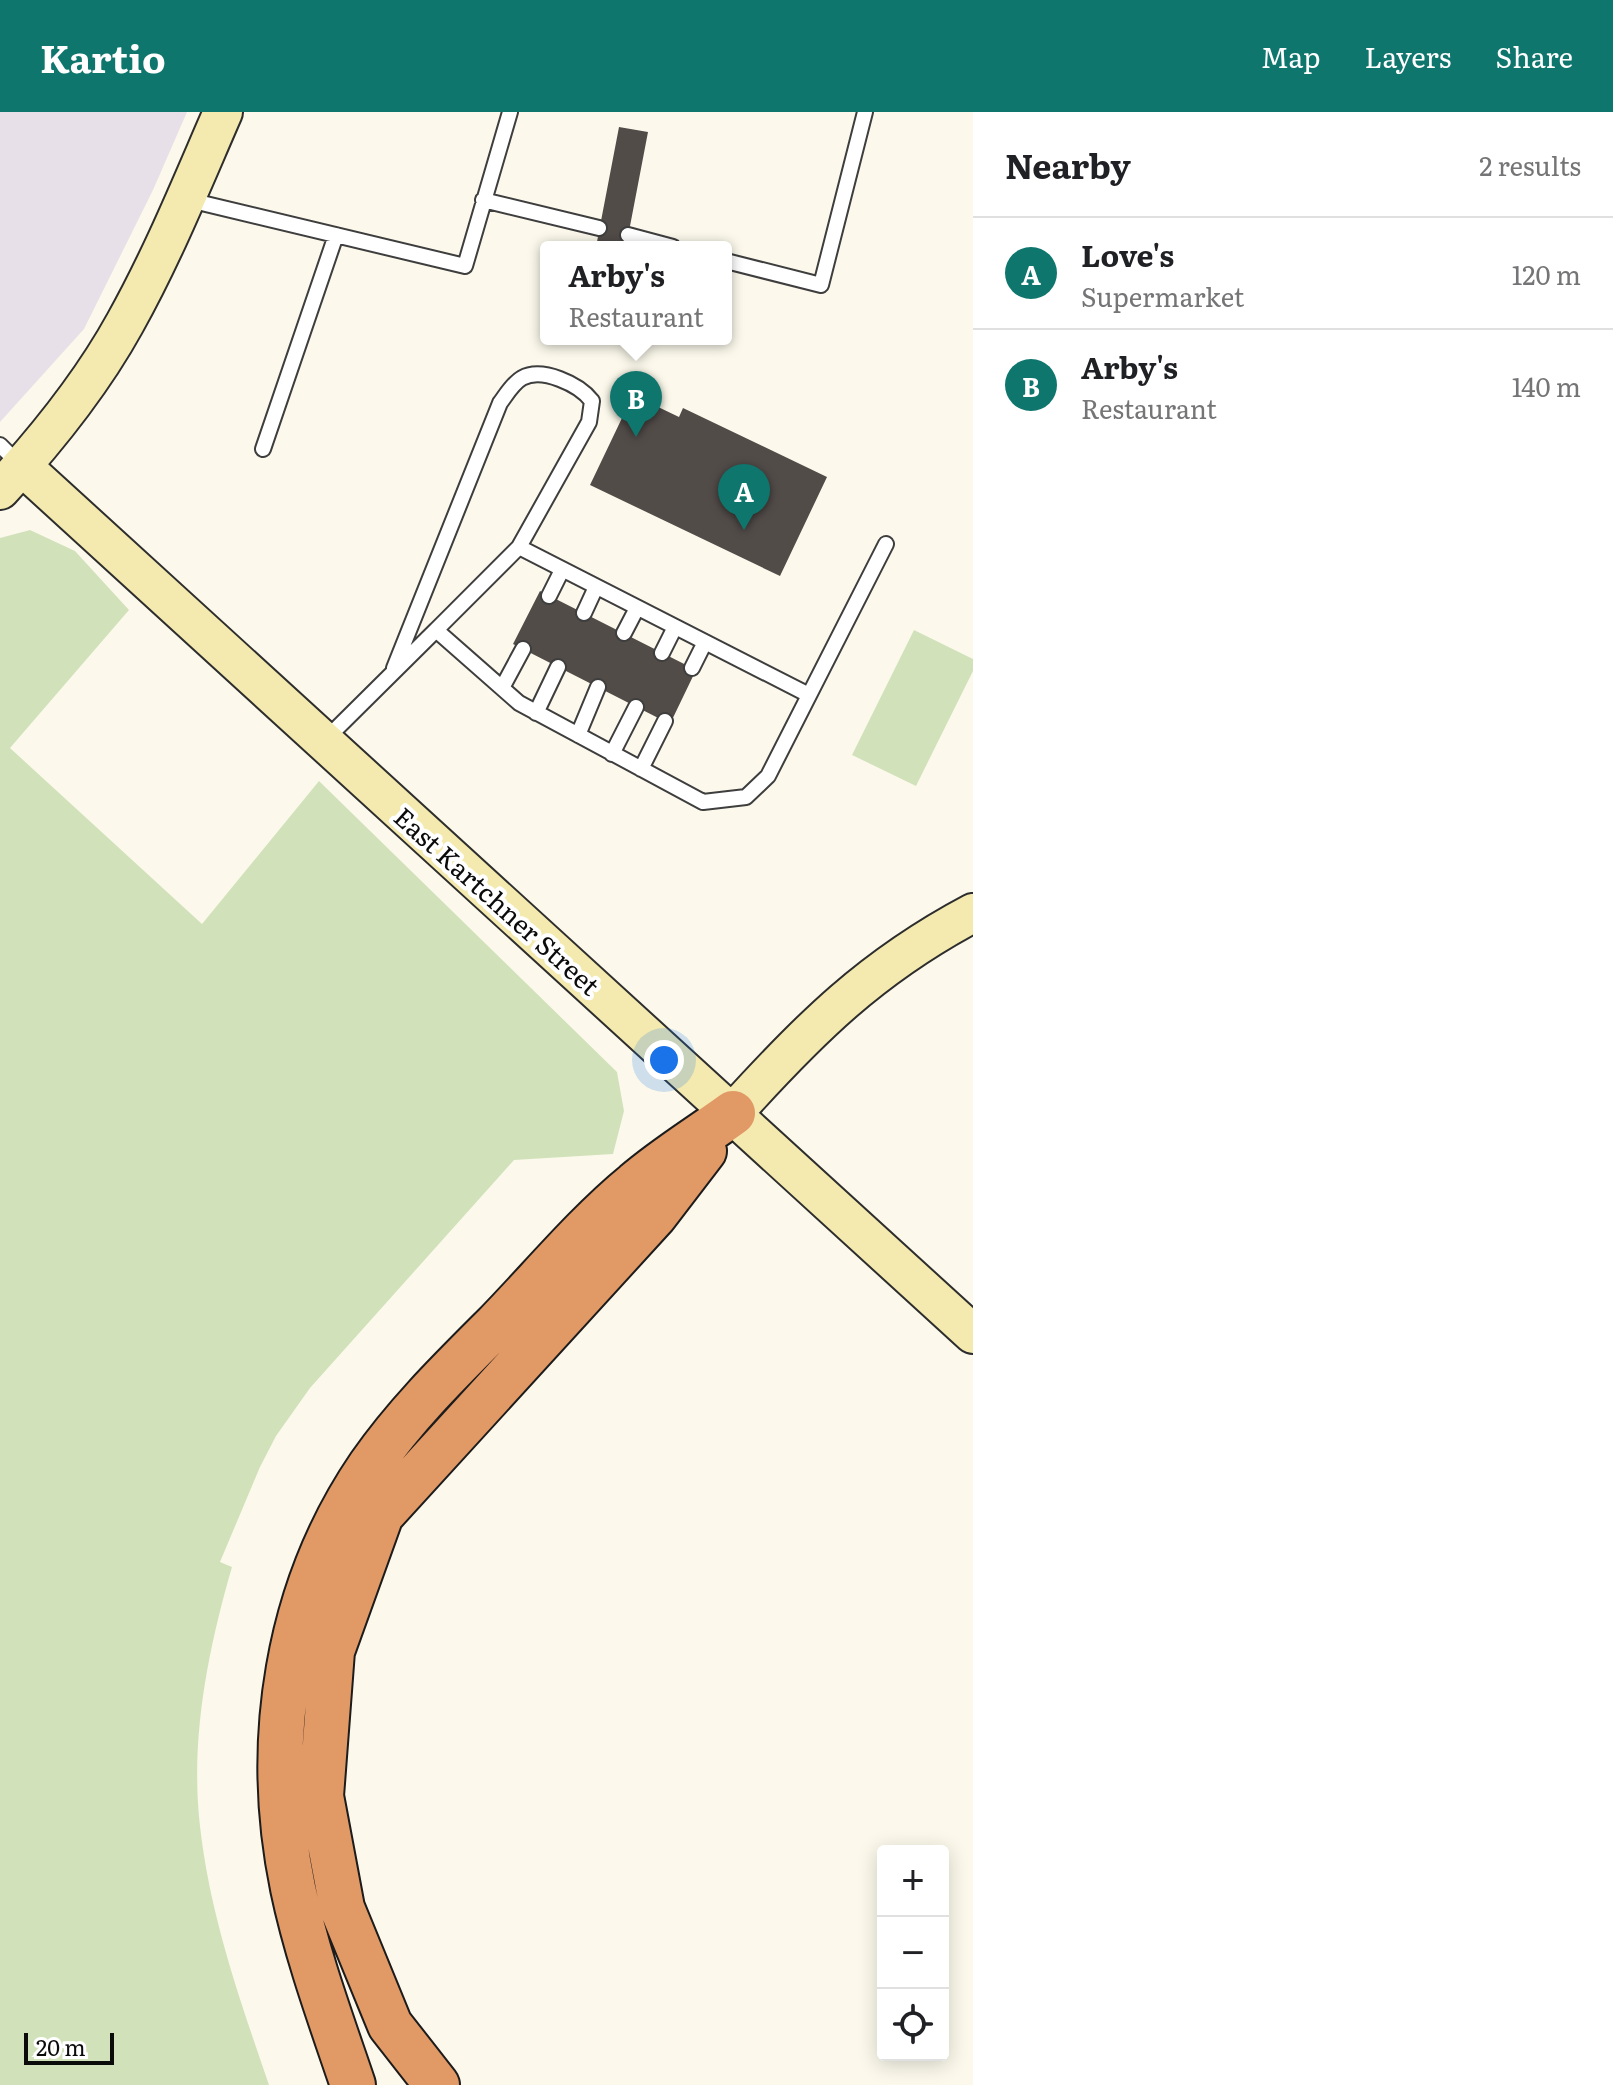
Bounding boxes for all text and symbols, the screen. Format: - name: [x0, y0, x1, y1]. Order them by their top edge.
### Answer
- text: Kartio: [40, 28, 166, 85]
- text: Map: [1261, 35, 1320, 77]
- text: Layers: [1364, 35, 1451, 77]
- text: Share: [1495, 35, 1573, 77]
- text: Nearby: [1005, 139, 1131, 189]
- text: 2 results: [1479, 145, 1581, 184]
- text: Love's: [1081, 232, 1174, 276]
- popup: [540, 241, 732, 345]
- text: Arby's: [568, 252, 665, 296]
- text: A: [1021, 254, 1041, 293]
- text: 120 m: [1512, 254, 1581, 293]
- text: Supermarket: [1081, 276, 1244, 315]
- text: Restaurant: [568, 296, 704, 335]
- text: Arby's: [1081, 344, 1178, 388]
- text: B: [1022, 366, 1040, 405]
- text: 140 m: [1512, 366, 1581, 405]
- pin: B: [610, 371, 662, 437]
- text: Restaurant: [1081, 388, 1217, 427]
- pin: A: [718, 464, 770, 530]
- street label: East Kartchner Street: [386, 797, 610, 1004]
- your location: [644, 1040, 684, 1080]
- map controls: [877, 1845, 949, 2061]
- button: +: [877, 1845, 949, 1917]
- button: −: [877, 1917, 949, 1989]
- button: locate: [877, 1989, 949, 2061]
- scale bar: [24, 2029, 114, 2065]
- text: 20 m: [36, 2030, 86, 2063]

